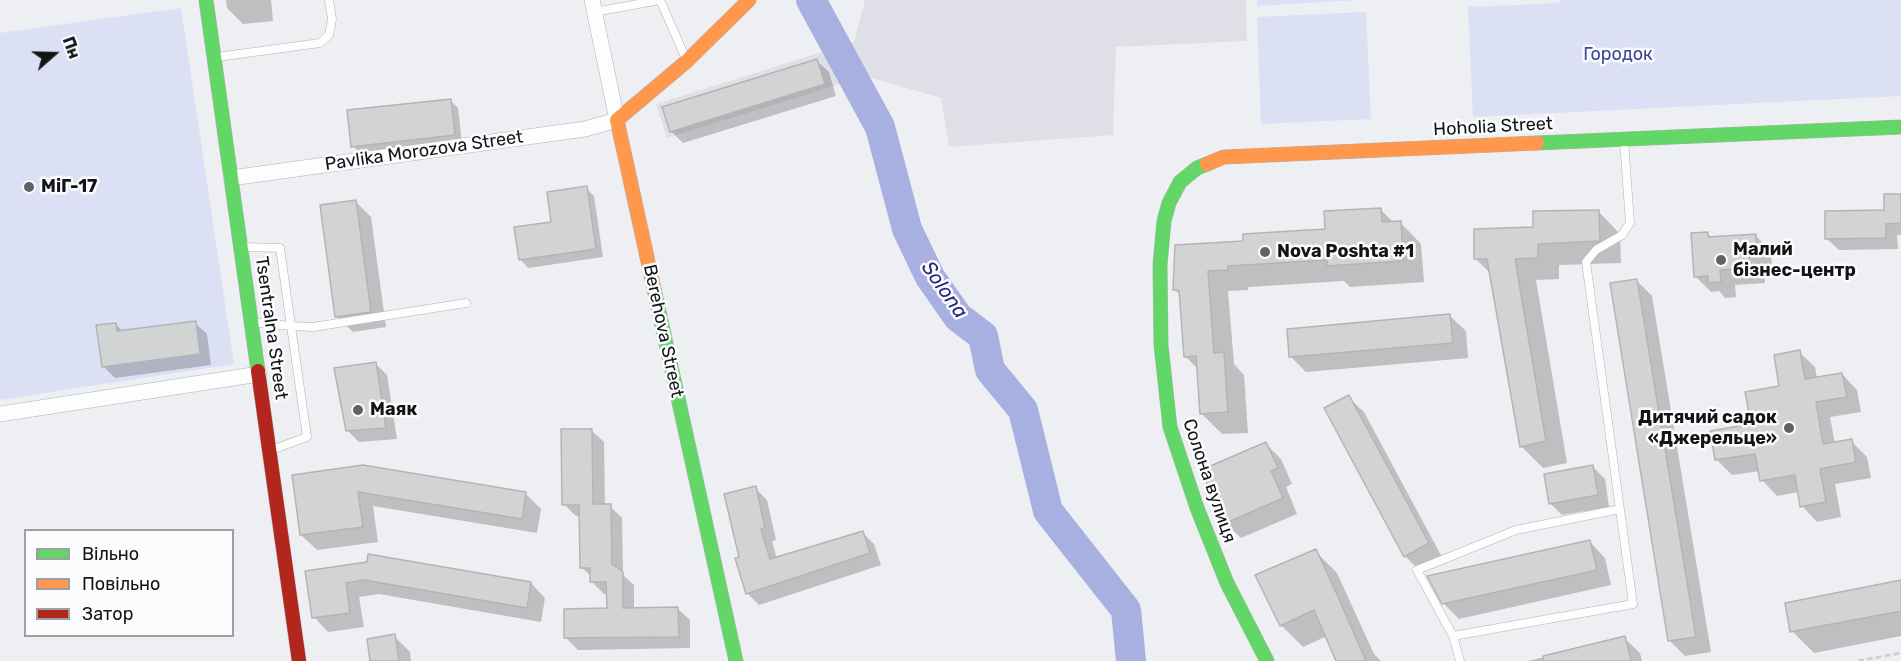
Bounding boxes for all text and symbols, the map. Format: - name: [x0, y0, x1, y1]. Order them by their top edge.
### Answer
- north arrow: [24, 24, 84, 84]
- text: Пн: [59, 34, 84, 61]
- park label: Городок: [1583, 44, 1653, 66]
- street label: Hoholia Street: [1433, 113, 1553, 141]
- street label: Pavlika Morozova Street: [324, 126, 524, 176]
- place label: МіГ-17: [41, 176, 97, 198]
- marker: МіГ-17: [22, 180, 36, 194]
- place label: Малий бізнес-центр: [1733, 239, 1856, 282]
- place label: Nova Poshta #1: [1277, 241, 1414, 263]
- marker: Nova Poshta #1: [1258, 245, 1272, 259]
- marker: Малий бізнес-центр: [1714, 253, 1728, 267]
- street label: Tsentralna Street: [250, 255, 292, 401]
- water label: Solona: [916, 257, 972, 323]
- street label: Berehova Street: [638, 262, 688, 400]
- place label: Маяк: [370, 399, 417, 421]
- marker: Маяк: [351, 403, 365, 417]
- place label: Дитячий садок «Джерельце»: [1638, 407, 1777, 450]
- street label: Солона вулиця: [1178, 416, 1240, 546]
- marker: Дитячий садок «Джерельце»: [1782, 421, 1796, 435]
- legend: [24, 529, 234, 637]
- text: Вільно: [82, 543, 139, 565]
- text: Повільно: [82, 573, 160, 595]
- text: Затор: [82, 603, 133, 625]

